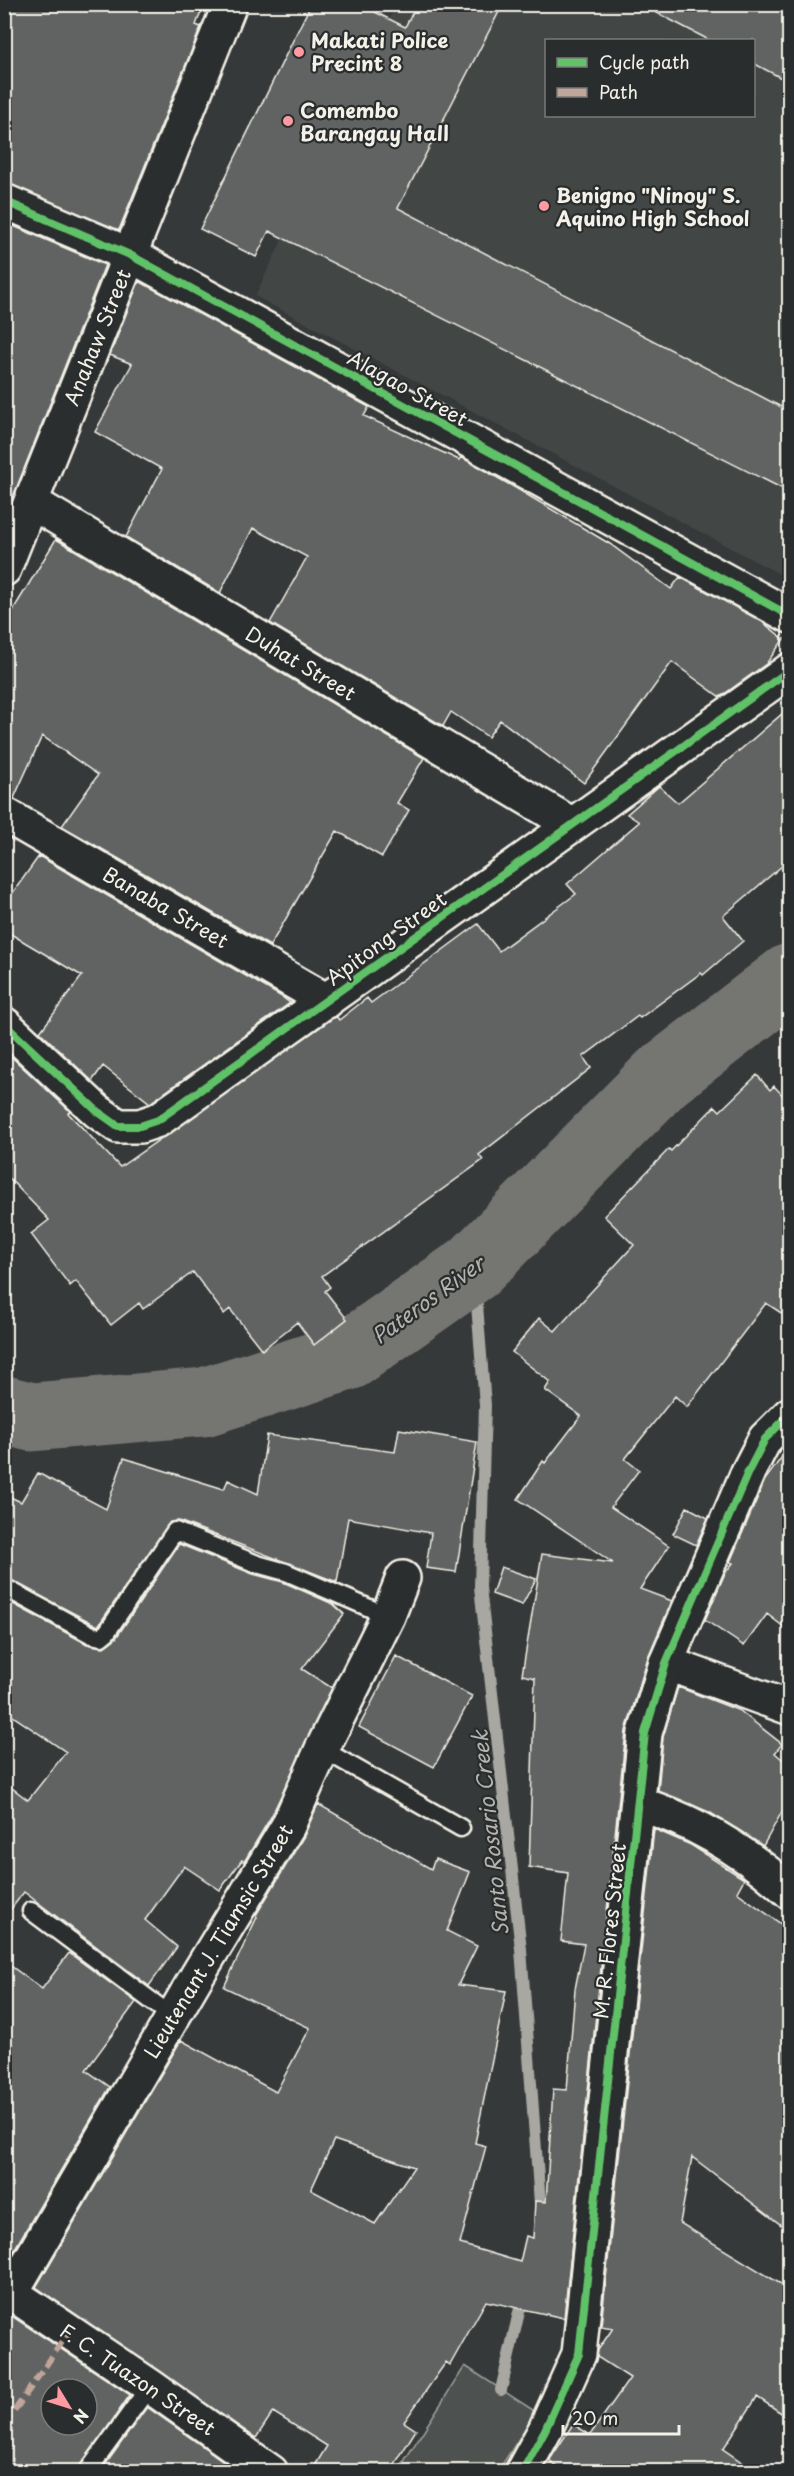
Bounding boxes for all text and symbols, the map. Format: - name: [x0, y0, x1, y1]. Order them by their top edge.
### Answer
- place label: Makati Police Precint 8: [311, 25, 449, 78]
- legend: [545, 39, 755, 117]
- marker: Makati Police Precint 8: [292, 45, 306, 59]
- text: Cycle path: [599, 48, 690, 75]
- text: Path: [599, 78, 638, 105]
- place label: Comembo Barangay Hall: [300, 95, 449, 148]
- marker: Comembo Barangay Hall: [281, 114, 295, 128]
- place label: Benigno "Ninoy" S. Aquino High School: [555, 180, 749, 233]
- marker: Benigno "Ninoy" S. Aquino High School: [537, 199, 551, 213]
- street label: Anahaw Street: [56, 264, 138, 410]
- street label: Alagao Street: [342, 343, 474, 433]
- street label: Duhat Street: [240, 618, 362, 708]
- street label: Banaba Street: [98, 859, 234, 955]
- street label: Apitong Street: [320, 884, 452, 992]
- water label: Pateros River: [364, 1246, 492, 1351]
- water label: Santo Rosario Creek: [462, 1727, 516, 1937]
- street label: Lieutenant J. Tiamsic Street: [136, 1818, 300, 2064]
- street label: M. R. Flores Street: [585, 1842, 633, 2020]
- street label: F. C. Tuazon Street: [54, 2316, 222, 2442]
- north arrow: [39, 2377, 99, 2437]
- scale bar: [563, 2398, 678, 2436]
- text: N: [68, 2404, 95, 2429]
- text: 20 m: [572, 2404, 618, 2431]

